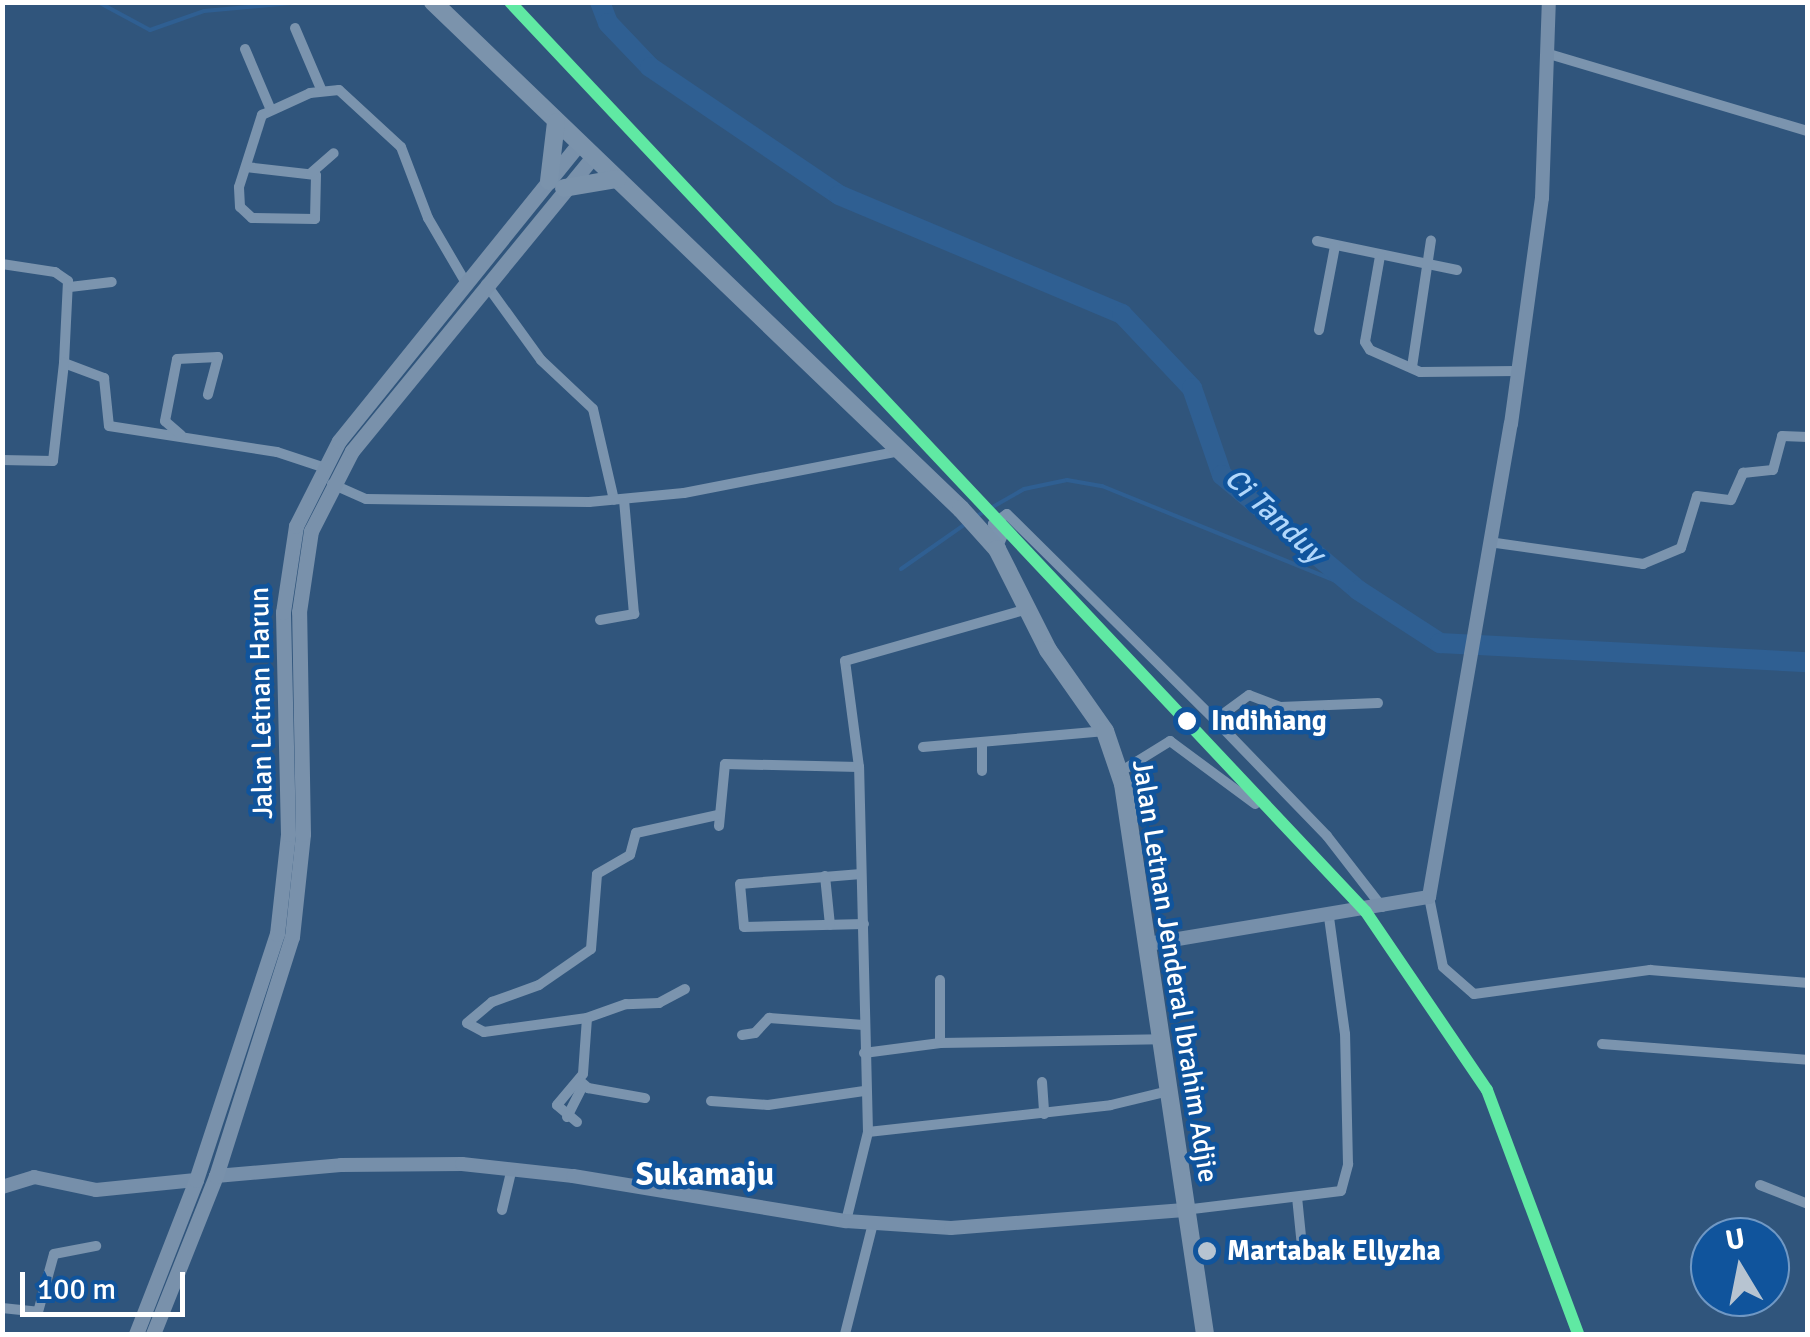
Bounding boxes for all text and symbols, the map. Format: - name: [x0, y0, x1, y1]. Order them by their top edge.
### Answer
- water label: Ci Tanduy: [1217, 461, 1331, 571]
- street label: Jalan Letnan Harun: [242, 586, 280, 820]
- place label: Indihiang: [1211, 704, 1327, 738]
- marker: Indihiang: [1172, 706, 1202, 736]
- street label: Jalan Letnan Jenderal Ibrahim Adjie: [1125, 757, 1225, 1185]
- district label: Sukamaju: [636, 1156, 774, 1194]
- north arrow: [1690, 1217, 1790, 1317]
- text: U: [1723, 1221, 1747, 1258]
- place label: Martabak Ellyzha: [1227, 1234, 1441, 1268]
- marker: Martabak Ellyzha: [1196, 1240, 1218, 1262]
- scale bar: [25, 1252, 190, 1314]
- text: 100 m: [37, 1271, 116, 1308]

